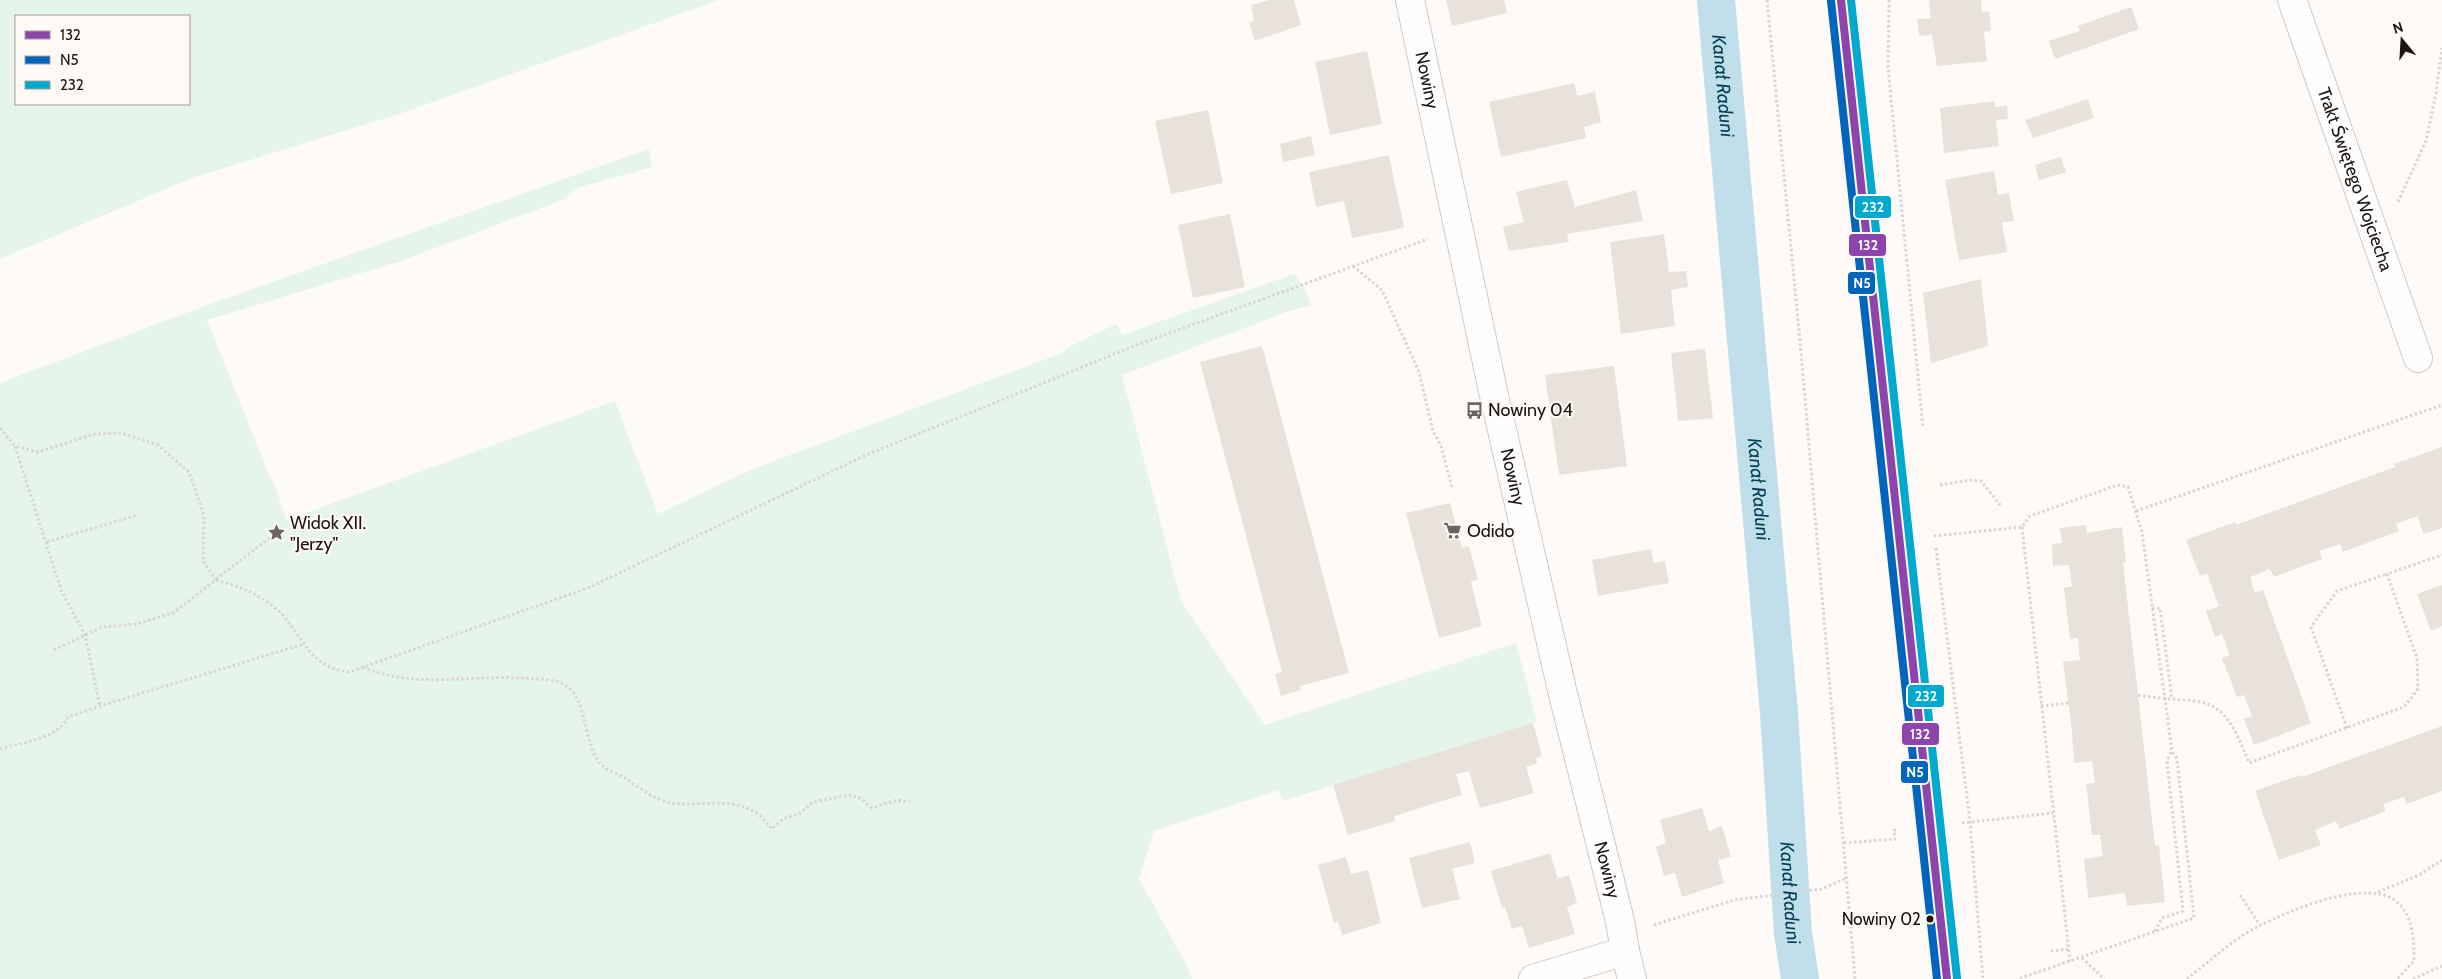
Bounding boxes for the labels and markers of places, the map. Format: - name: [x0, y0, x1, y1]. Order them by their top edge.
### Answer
- place label: Nowiny 04: [1488, 399, 1573, 421]
- bus stop icon: Nowiny 04: [1464, 400, 1484, 420]
- place label: Widok XII. "Jerzy": [290, 512, 366, 555]
- place label: Odido: [1467, 520, 1515, 542]
- supermarket icon: Odido: [1443, 521, 1463, 541]
- place icon: Widok XII. "Jerzy": [266, 523, 286, 543]
- place label: Nowiny 02: [1842, 909, 1921, 929]
- marker: Nowiny 02: [1925, 914, 1935, 924]

